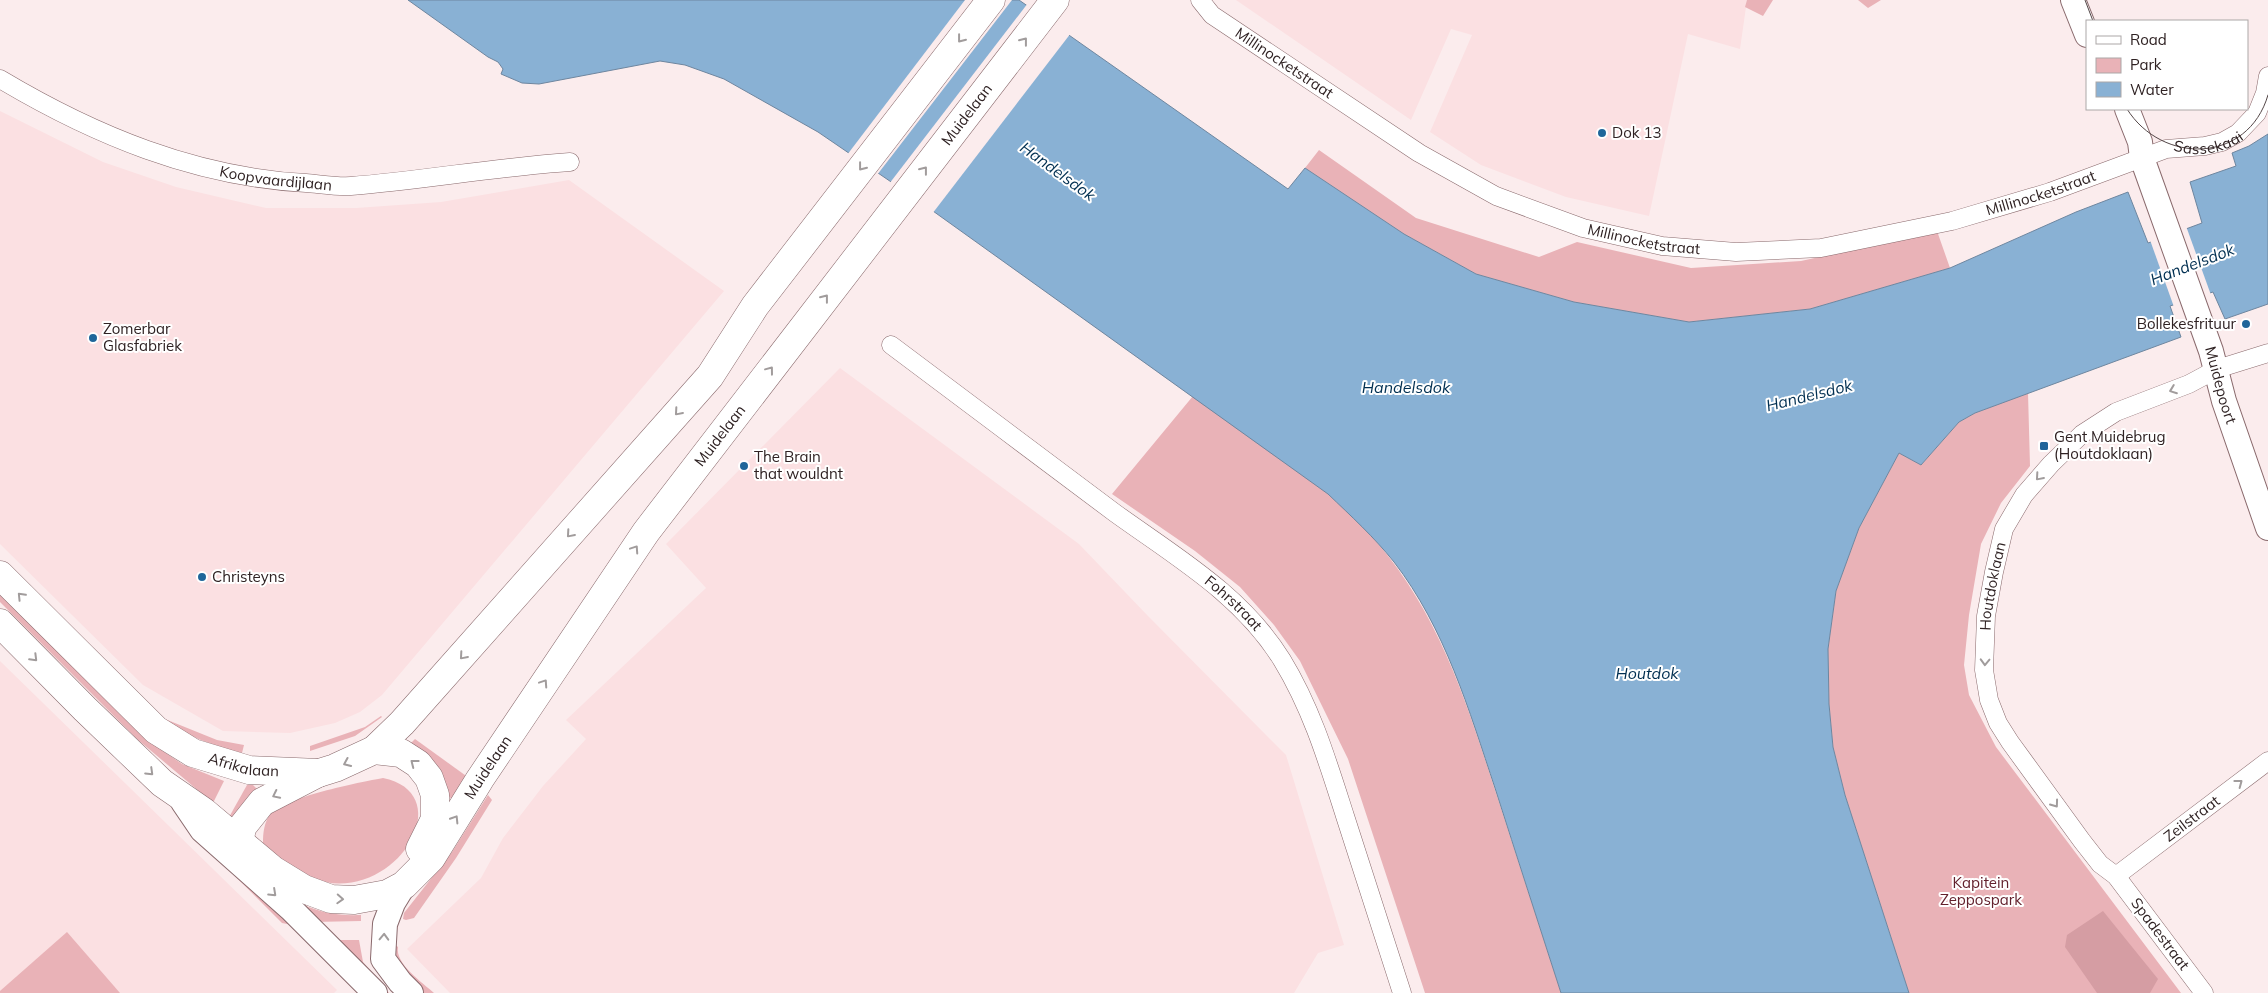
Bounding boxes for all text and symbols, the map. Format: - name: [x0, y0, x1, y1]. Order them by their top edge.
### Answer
- legend: [2086, 20, 2248, 110]
- street label: Millinocketstraat: [1232, 23, 1337, 102]
- text: Road: [2130, 30, 2167, 49]
- one-way arrow: [958, 33, 967, 42]
- one-way arrow: [1018, 38, 1026, 47]
- text: Park: [2130, 55, 2162, 74]
- street label: Muidelaan: [937, 80, 996, 149]
- text: Water: [2130, 80, 2174, 99]
- place label: Dok 13: [1612, 123, 1661, 142]
- marker: Dok 13: [1596, 127, 1608, 139]
- street label: Sassekaai: [2172, 127, 2247, 158]
- water label: Handelsdok: [1016, 137, 1100, 205]
- street label: Koopvaardijlaan: [218, 161, 333, 195]
- one-way arrow: [859, 161, 868, 171]
- street label: Millinocketstraat: [1984, 166, 2098, 219]
- one-way arrow: [919, 167, 927, 176]
- street label: Millinocketstraat: [1586, 219, 1701, 258]
- water label: Handelsdok: [2147, 239, 2237, 289]
- one-way arrow: [819, 295, 827, 304]
- place label: Bollekesfrituur: [2137, 314, 2237, 333]
- marker: Bollekesfrituur: [2240, 318, 2252, 330]
- place label: Zomerbar Glasfabriek: [103, 319, 182, 355]
- marker: Zomerbar Glasfabriek: [87, 332, 99, 344]
- street label: Muidepoort: [2201, 344, 2241, 426]
- one-way arrow: [764, 367, 772, 376]
- water label: Handelsdok: [1764, 374, 1855, 415]
- water label: Handelsdok: [1362, 377, 1451, 397]
- one-way arrow: [2169, 384, 2178, 394]
- street label: Muidelaan: [690, 401, 749, 470]
- one-way arrow: [675, 407, 684, 416]
- place label: Gent Muidebrug (Houtdoklaan): [2054, 427, 2165, 463]
- marker: Gent Muidebrug (Houtdoklaan): [2038, 440, 2050, 452]
- place label: The Brain that wouldnt: [754, 447, 843, 483]
- marker: The Brain that wouldnt: [738, 460, 750, 472]
- one-way arrow: [2036, 472, 2045, 481]
- one-way arrow: [567, 528, 576, 537]
- street label: Houtdoklaan: [1975, 540, 2010, 631]
- one-way arrow: [629, 545, 638, 554]
- place label: Christeyns: [212, 567, 285, 586]
- marker: Christeyns: [196, 571, 208, 583]
- street label: Fohrstraat: [1201, 571, 1267, 634]
- one-way arrow: [17, 593, 26, 602]
- one-way arrow: [460, 650, 469, 659]
- one-way arrow: [28, 652, 37, 661]
- one-way arrow: [1979, 658, 1990, 666]
- water label: Houtdok: [1615, 663, 1679, 683]
- one-way arrow: [538, 680, 547, 689]
- street label: Muidelaan: [460, 732, 516, 803]
- street label: Afrikalaan: [206, 748, 279, 780]
- one-way arrow: [343, 756, 352, 767]
- one-way arrow: [411, 759, 420, 768]
- one-way arrow: [144, 766, 153, 775]
- one-way arrow: [2233, 781, 2242, 789]
- one-way arrow: [272, 789, 281, 799]
- street label: Zeilstraat: [2160, 791, 2223, 846]
- one-way arrow: [2049, 798, 2058, 808]
- one-way arrow: [448, 816, 458, 825]
- park label: Kapitein Zeppospark: [1940, 873, 2022, 909]
- one-way arrow: [267, 887, 276, 896]
- one-way arrow: [336, 894, 344, 905]
- street label: Spadestraat: [2127, 894, 2194, 974]
- one-way arrow: [379, 933, 390, 941]

